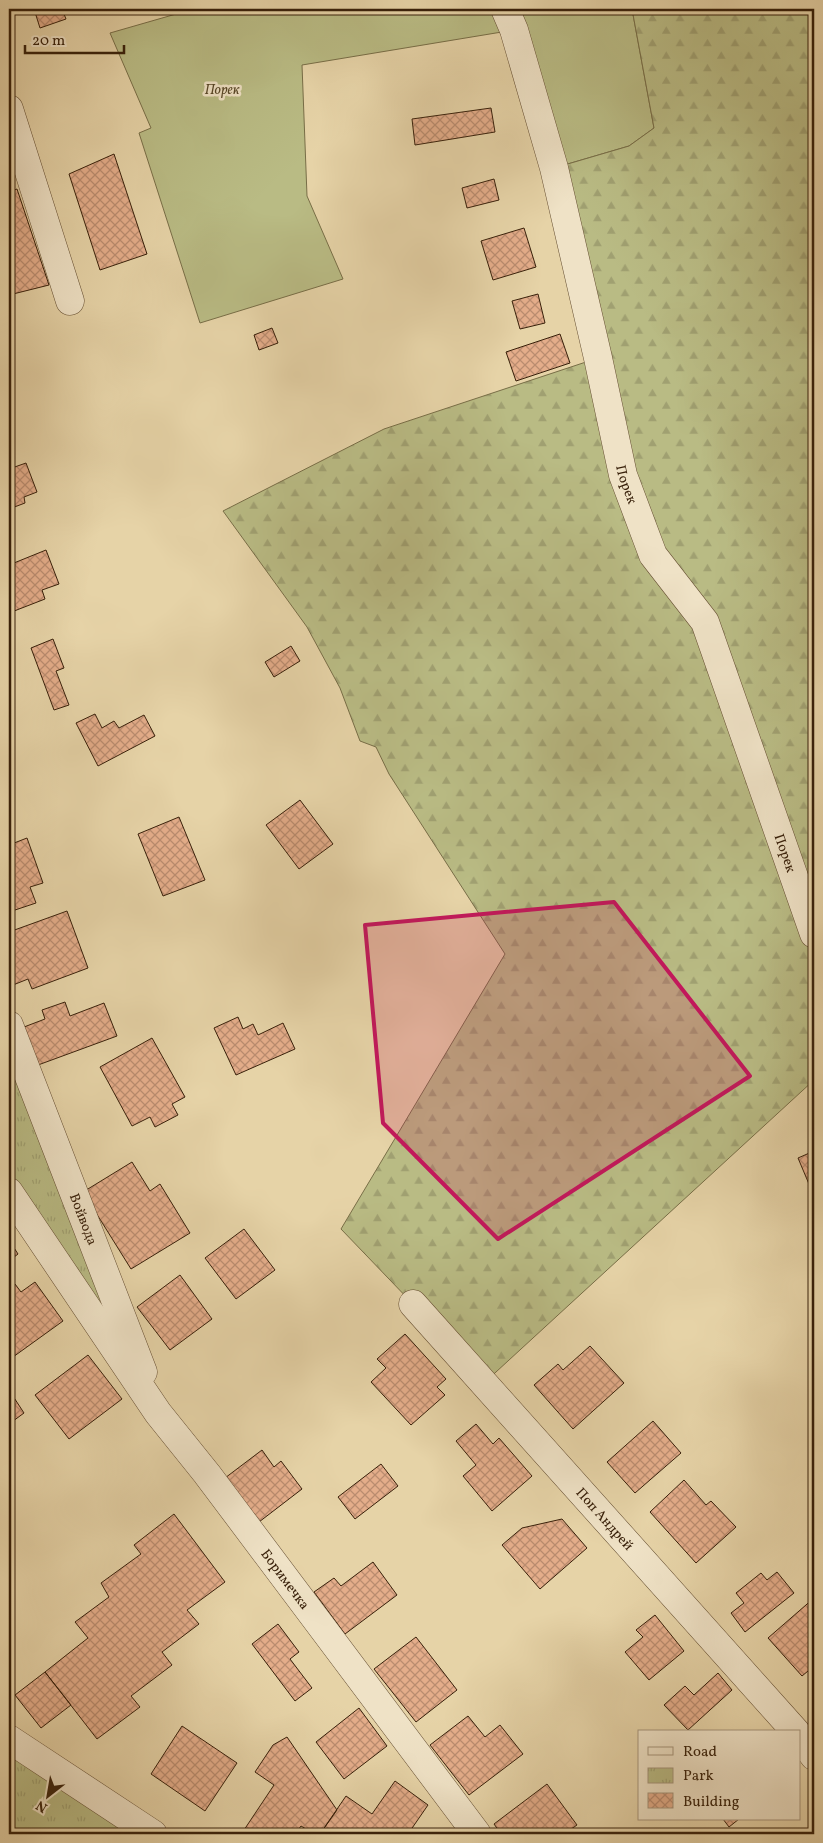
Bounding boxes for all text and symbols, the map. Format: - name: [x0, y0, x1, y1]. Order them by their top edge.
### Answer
- scale bar: [25, 22, 124, 54]
- text: 20 m: [32, 31, 65, 52]
- park label: Порек: [205, 81, 240, 100]
- street label: Порек: [610, 463, 641, 507]
- street label: Порек: [769, 831, 800, 876]
- street label: Войвода: [64, 1191, 101, 1248]
- street label: Поп Андрей: [571, 1484, 637, 1555]
- street label: Боримечка: [256, 1546, 313, 1614]
- legend: [638, 1730, 800, 1820]
- text: Road: [683, 1742, 717, 1763]
- text: Park: [683, 1766, 714, 1787]
- north arrow: [22, 1770, 72, 1820]
- text: Building: [683, 1792, 740, 1813]
- text: N: [33, 1795, 51, 1817]

